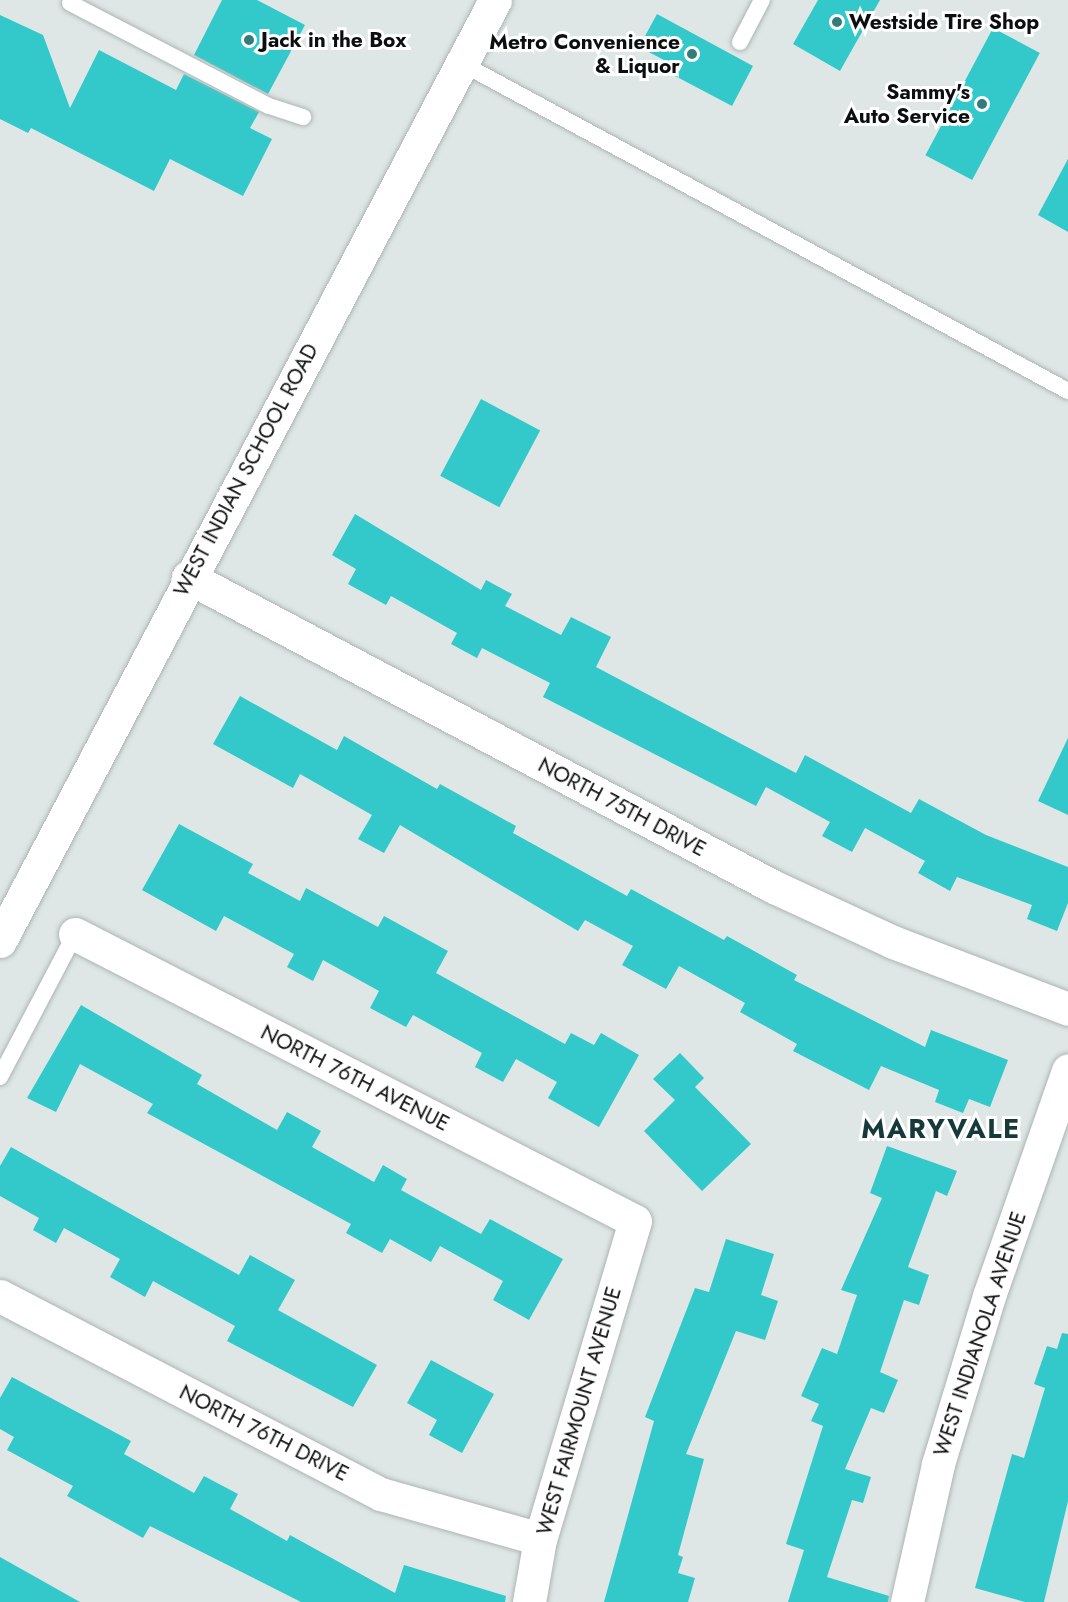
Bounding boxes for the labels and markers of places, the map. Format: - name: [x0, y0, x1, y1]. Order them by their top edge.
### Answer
- place label: Westside Tire Shop: [849, 9, 1039, 35]
- marker: Westside Tire Shop: [830, 15, 844, 29]
- place label: Jack in the Box: [261, 27, 406, 53]
- place label: Metro Convenience & Liquor: [489, 29, 680, 79]
- marker: Jack in the Box: [242, 33, 256, 47]
- marker: Metro Convenience & Liquor: [685, 47, 699, 61]
- place label: Sammy's Auto Service: [844, 79, 970, 129]
- marker: Sammy's Auto Service: [975, 97, 989, 111]

